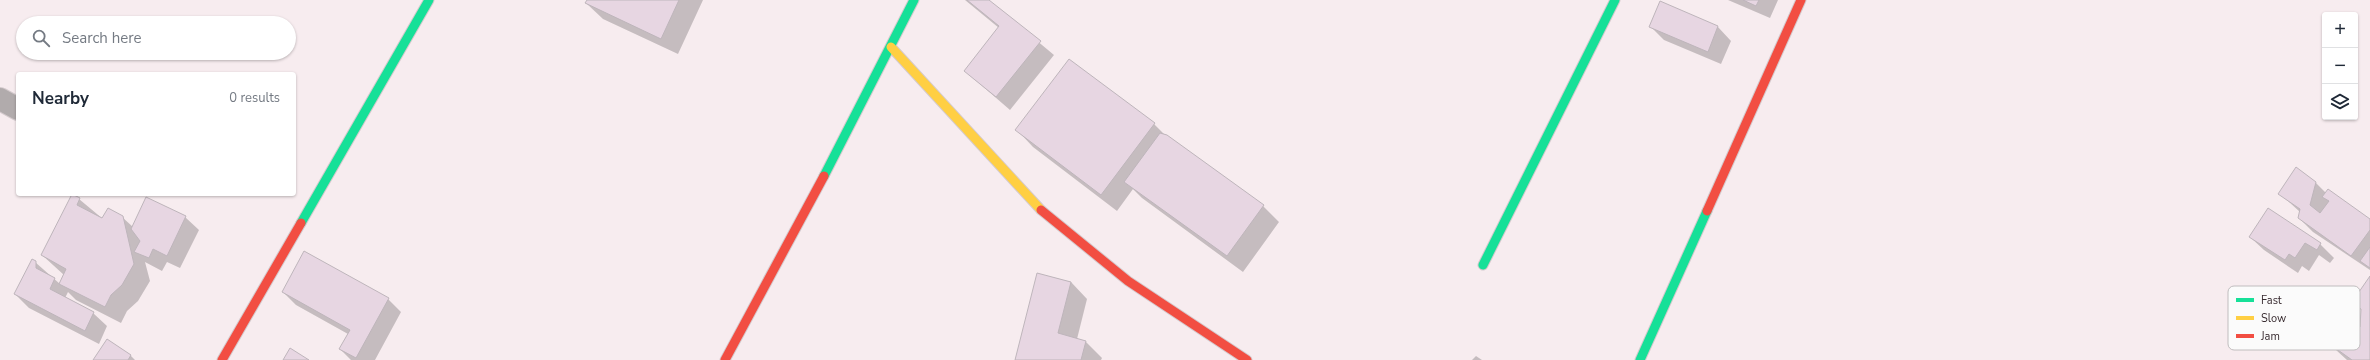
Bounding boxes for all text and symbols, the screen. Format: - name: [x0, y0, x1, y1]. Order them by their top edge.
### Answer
- map controls: [2322, 12, 2358, 120]
- button: +: [2322, 12, 2358, 48]
- search box: [16, 16, 296, 60]
- icon: search: [30, 27, 52, 49]
- text: Search here: [62, 28, 142, 48]
- button: −: [2322, 48, 2358, 84]
- button: layers: [2322, 84, 2358, 120]
- text: Nearby: [32, 87, 89, 110]
- text: 0 results: [229, 89, 280, 107]
- legend: [2228, 286, 2360, 350]
- text: Fast: [2261, 293, 2282, 308]
- text: Slow: [2261, 311, 2286, 326]
- text: Jam: [2260, 329, 2280, 344]

